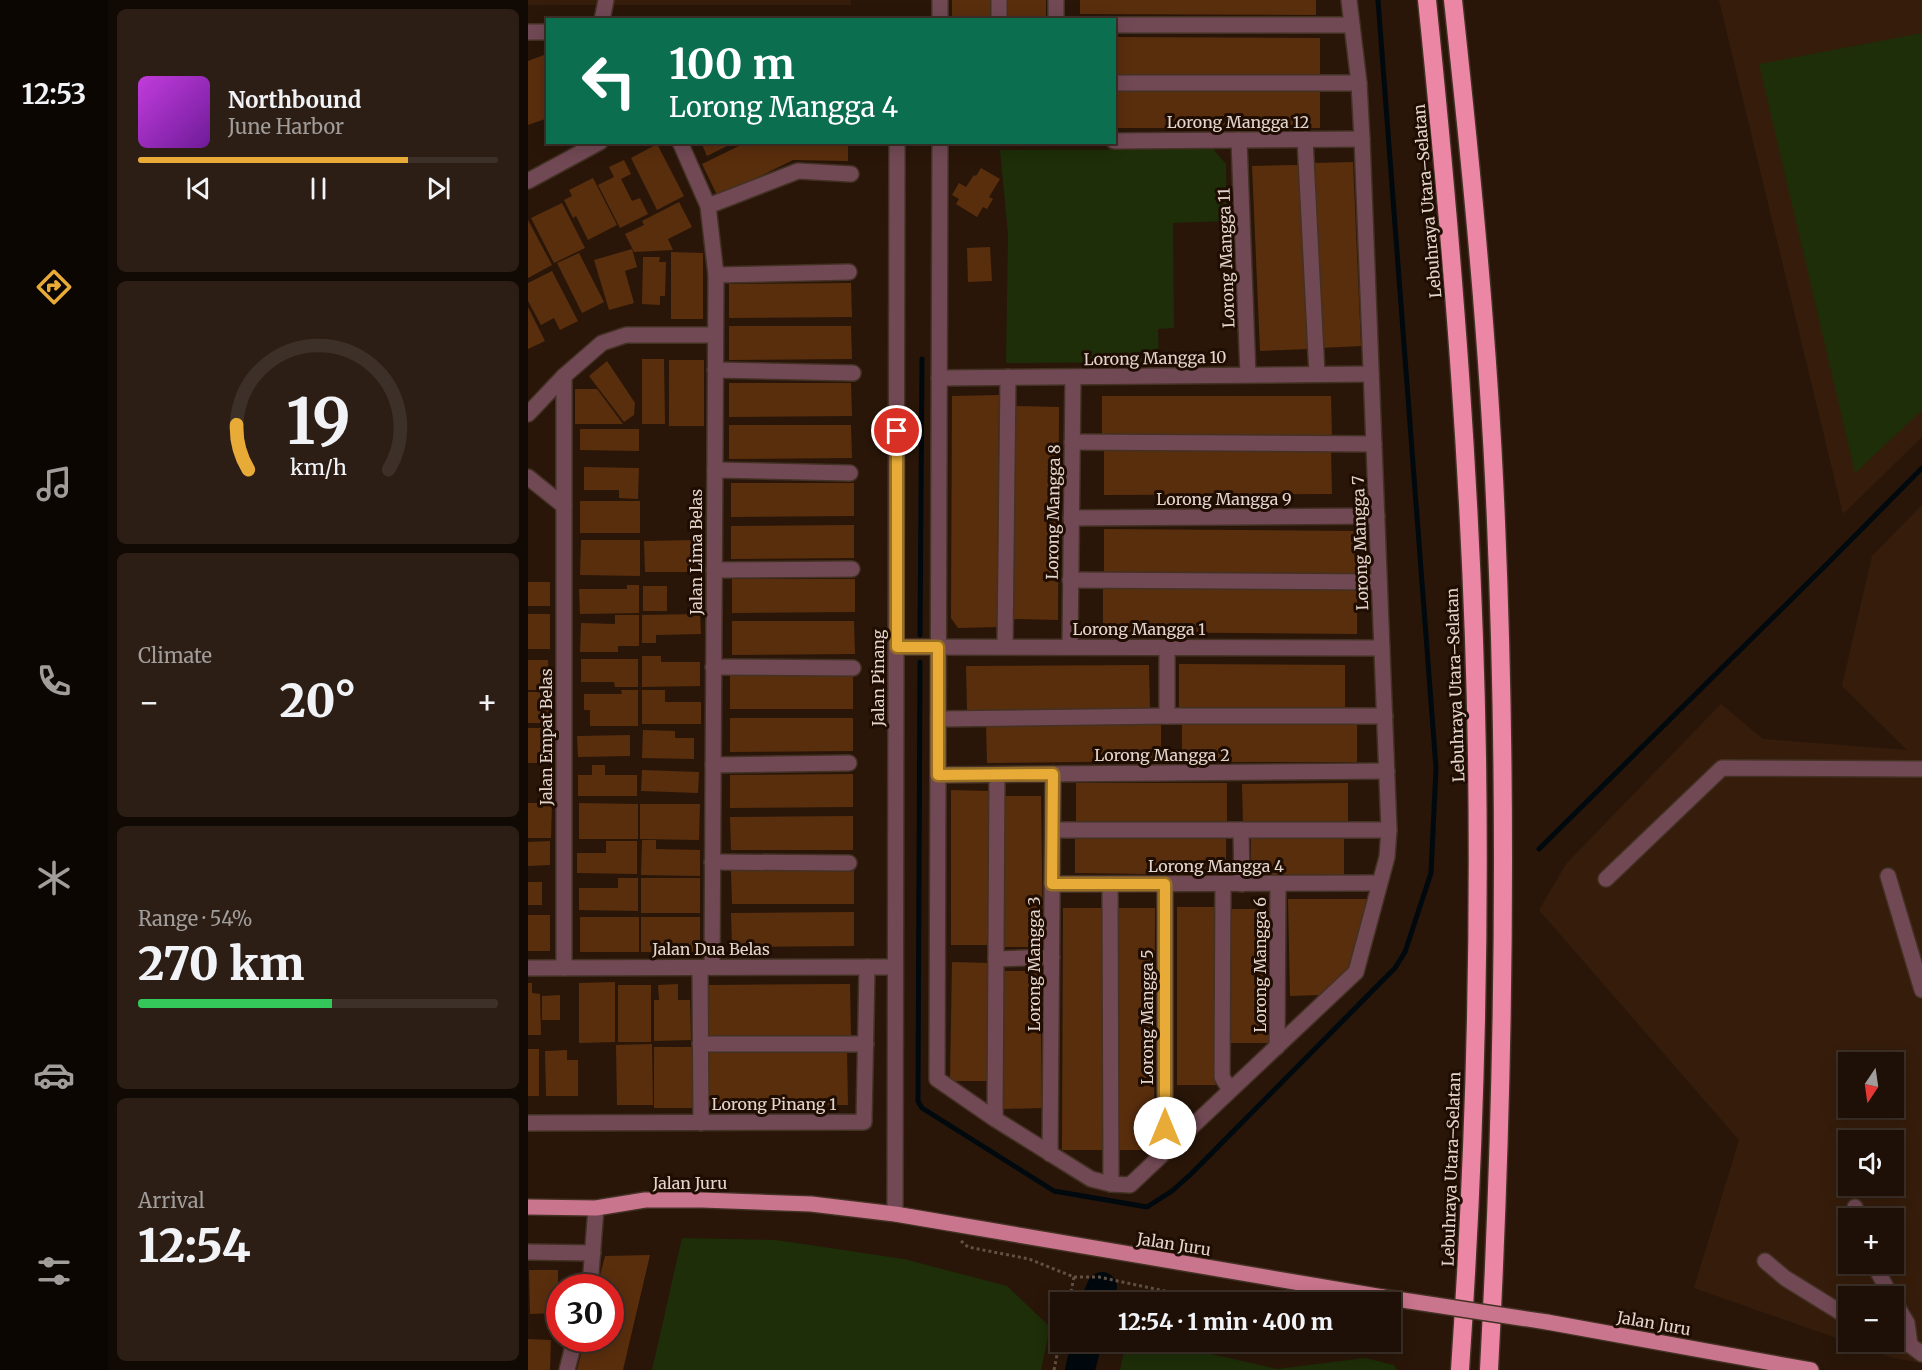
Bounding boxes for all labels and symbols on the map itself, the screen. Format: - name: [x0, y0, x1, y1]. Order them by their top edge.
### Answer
- street label: Lebuhraya Utara–Selatan: [1409, 103, 1445, 299]
- street label: Lorong Mangga 12: [1167, 112, 1309, 132]
- street label: Lorong Mangga 11: [1214, 188, 1238, 328]
- street label: Lorong Mangga 10: [1083, 347, 1227, 369]
- pin: [871, 405, 922, 456]
- street label: Lorong Mangga 8: [1042, 444, 1064, 580]
- street label: Lorong Mangga 7: [1348, 475, 1372, 611]
- street label: Jalan Lima Belas: [686, 489, 706, 616]
- street label: Lorong Mangga 9: [1156, 489, 1292, 509]
- street label: Lebuhraya Utara–Selatan: [1442, 587, 1468, 783]
- street label: Lorong Mangga 1: [1072, 619, 1206, 639]
- street label: Jalan Pinang: [868, 629, 888, 727]
- street label: Jalan Empat Belas: [536, 668, 556, 807]
- street label: Lorong Mangga 2: [1094, 745, 1230, 765]
- street label: Lorong Mangga 4: [1148, 856, 1284, 876]
- street label: Lorong Mangga 3: [1024, 896, 1044, 1032]
- street label: Lorong Mangga 6: [1250, 897, 1270, 1033]
- street label: Jalan Dua Belas: [651, 939, 770, 959]
- street label: Lorong Mangga 5: [1137, 949, 1157, 1085]
- north arrow: [1838, 1052, 1904, 1118]
- street label: Lebuhraya Utara–Selatan: [1438, 1071, 1464, 1267]
- street label: Lorong Pinang 1: [711, 1094, 837, 1114]
- position arrow: [1133, 1096, 1197, 1160]
- street label: Jalan Juru: [652, 1173, 727, 1193]
- street label: Jalan Juru: [1135, 1228, 1212, 1260]
- speed limit sign: 30: [546, 1274, 624, 1352]
- street label: Jalan Juru: [1615, 1306, 1692, 1339]

